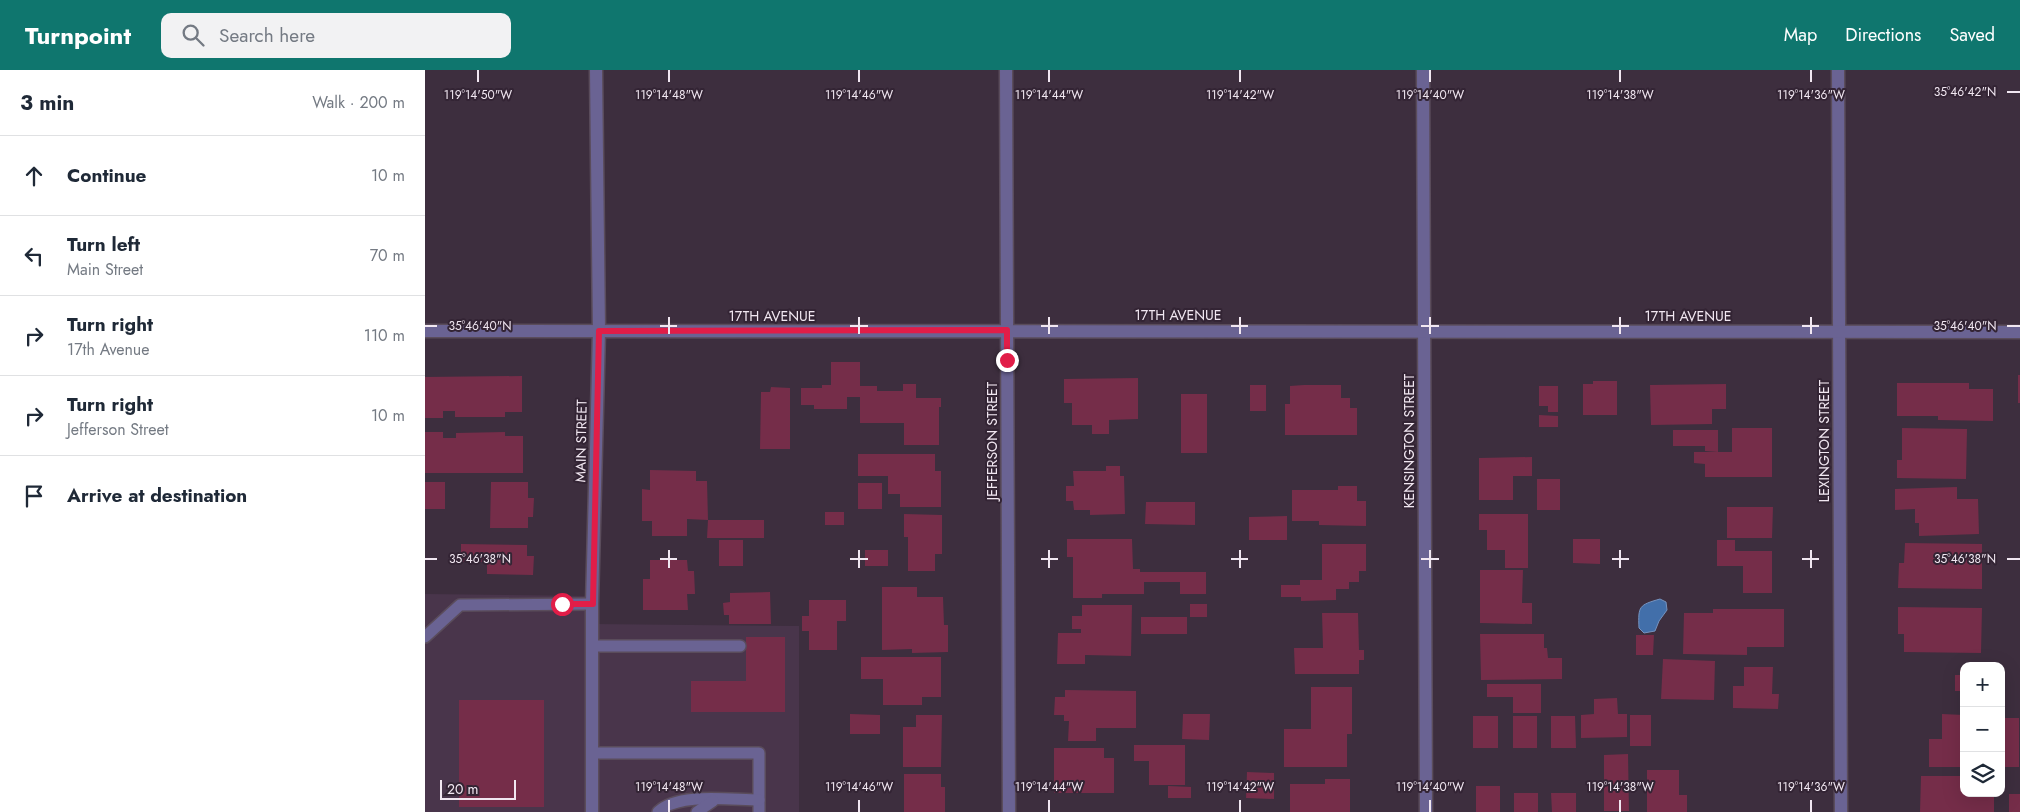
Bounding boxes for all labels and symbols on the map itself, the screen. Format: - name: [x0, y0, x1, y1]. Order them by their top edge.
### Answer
- text: 35°46'42"N: [1934, 83, 1996, 101]
- text: 119°14'50"W: [444, 86, 512, 104]
- text: 119°14'48"W: [635, 86, 703, 104]
- text: 119°14'46"W: [825, 86, 893, 104]
- text: 119°14'44"W: [1015, 86, 1083, 104]
- text: 119°14'42"W: [1206, 86, 1274, 104]
- text: 119°14'40"W: [1396, 86, 1464, 104]
- text: 119°14'38"W: [1586, 86, 1654, 104]
- text: 119°14'36"W: [1777, 86, 1845, 104]
- street label: 17TH AVENUE: [1134, 305, 1222, 325]
- street label: 17TH AVENUE: [728, 306, 816, 326]
- street label: 17TH AVENUE: [1644, 306, 1732, 326]
- text: 35°46'40"N: [448, 317, 512, 335]
- text: 35°46'40"N: [1933, 317, 1997, 335]
- route end: [996, 349, 1019, 372]
- street label: KENSINGTON STREET: [1399, 373, 1419, 508]
- street label: LEXINGTON STREET: [1814, 379, 1834, 502]
- street label: JEFFERSON STREET: [982, 381, 1002, 502]
- street label: MAIN STREET: [570, 399, 592, 483]
- text: 35°46'38"N: [449, 550, 511, 568]
- text: 35°46'38"N: [1934, 550, 1996, 568]
- route start: [551, 593, 574, 616]
- scale bar: [440, 777, 516, 800]
- text: 119°14'48"W: [635, 778, 703, 796]
- text: 119°14'46"W: [825, 778, 893, 796]
- text: 119°14'44"W: [1015, 778, 1083, 796]
- text: 119°14'42"W: [1206, 778, 1274, 796]
- text: 119°14'40"W: [1396, 778, 1464, 796]
- text: 119°14'38"W: [1586, 778, 1654, 796]
- text: 119°14'36"W: [1777, 778, 1845, 796]

